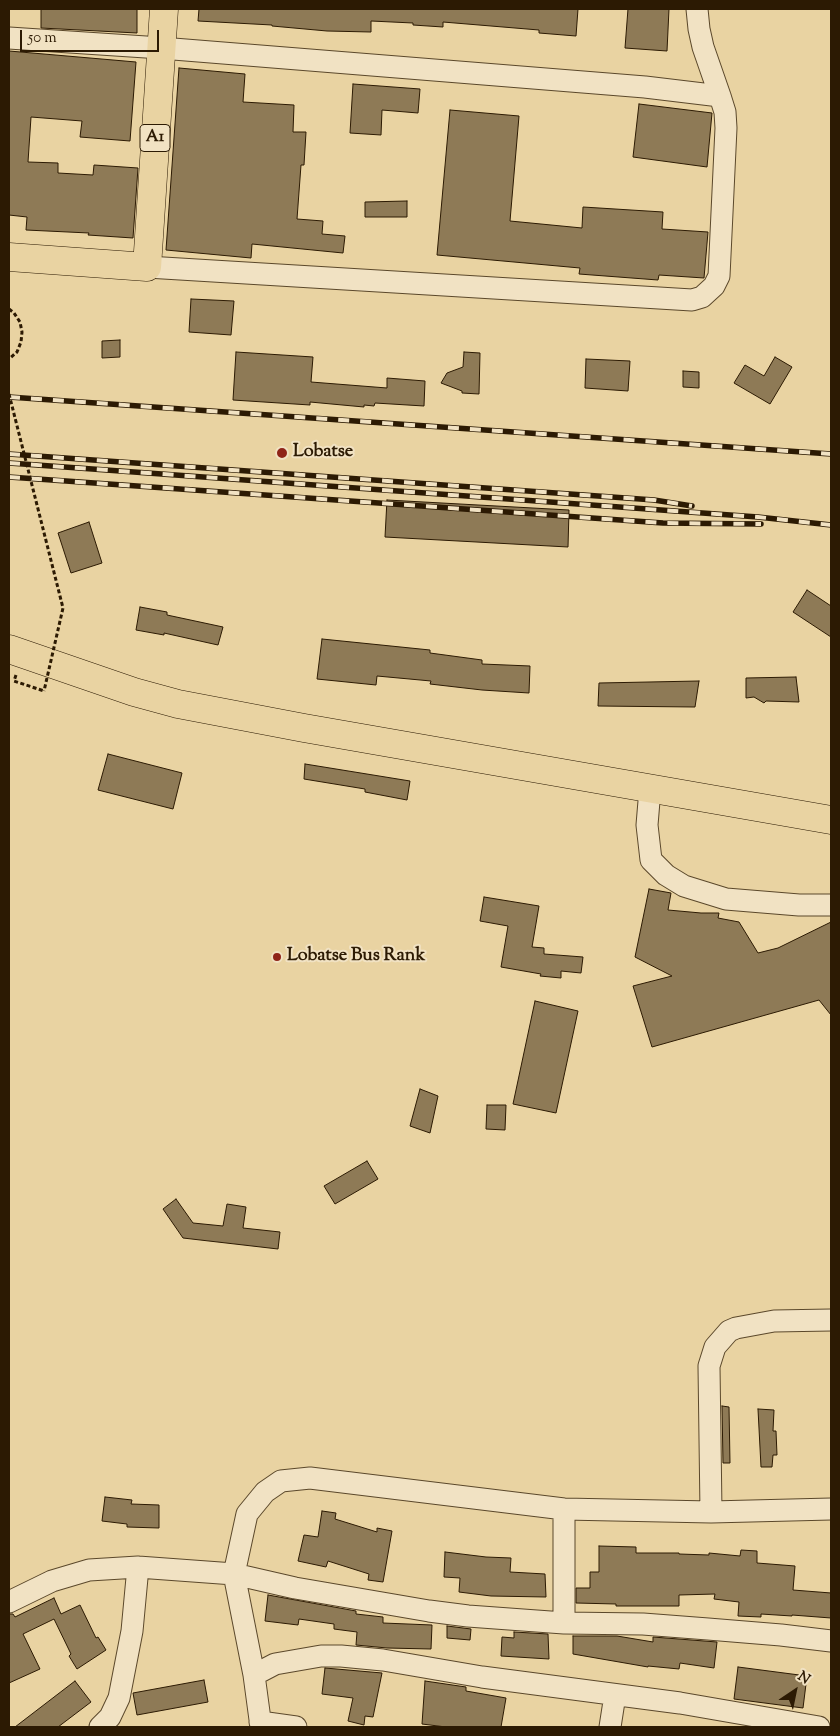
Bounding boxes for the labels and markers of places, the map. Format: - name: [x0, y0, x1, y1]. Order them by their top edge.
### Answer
- place label: Lobatse: [293, 442, 353, 464]
- marker: Lobatse: [275, 446, 289, 460]
- place label: Lobatse Bus Rank: [287, 946, 425, 968]
- marker: Lobatse Bus Rank: [271, 951, 283, 963]

